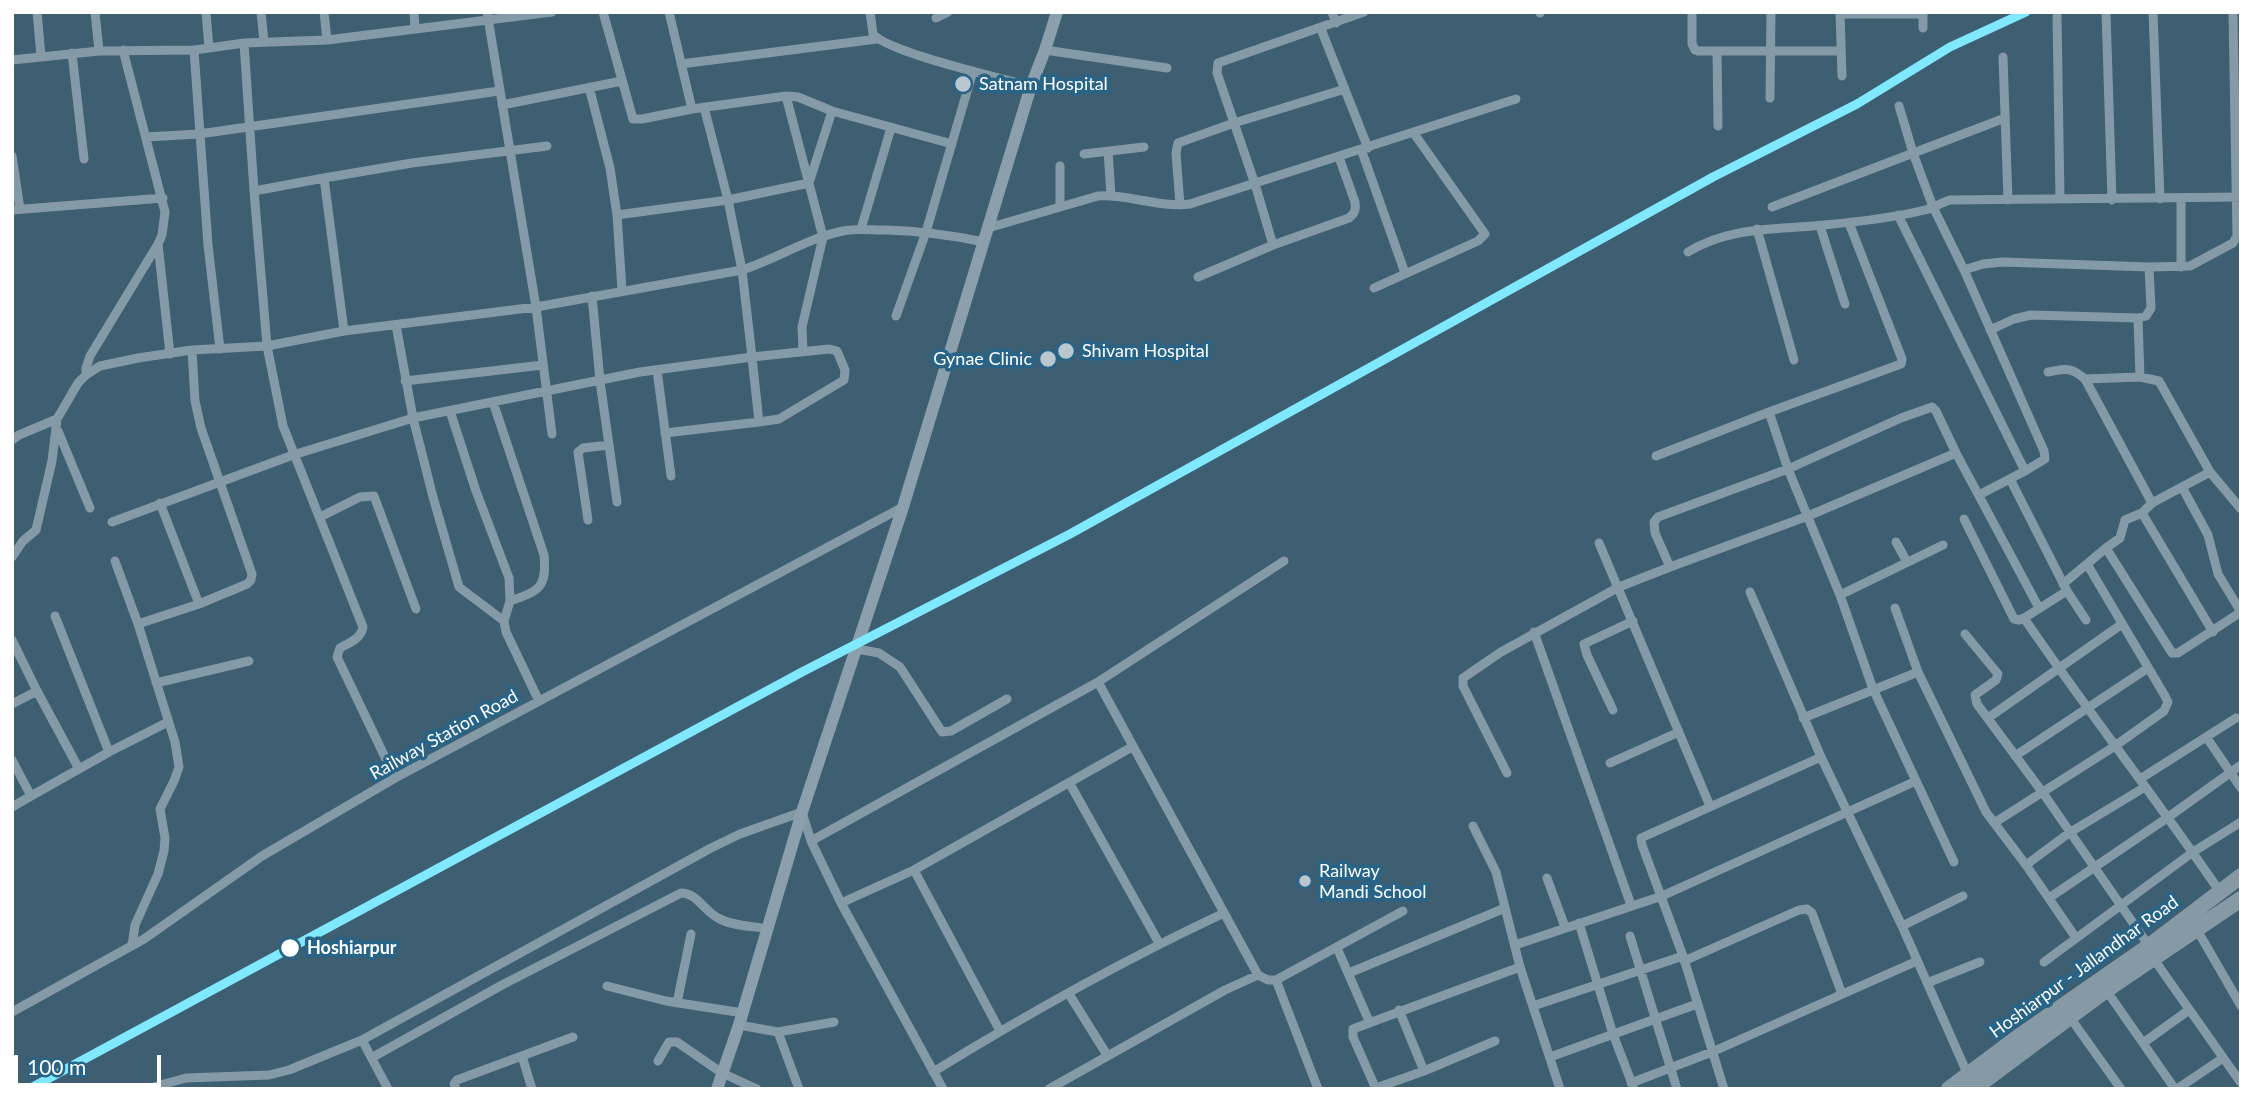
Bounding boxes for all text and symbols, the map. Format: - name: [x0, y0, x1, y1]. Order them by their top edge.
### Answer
- place label: Satnam Hospital: [979, 73, 1108, 95]
- marker: Satnam Hospital: [953, 74, 973, 94]
- place label: Shivam Hospital: [1082, 340, 1209, 362]
- marker: Shivam Hospital: [1056, 341, 1076, 361]
- place label: Gynae Clinic: [933, 348, 1032, 370]
- marker: Gynae Clinic: [1038, 349, 1058, 369]
- street label: Railway Station Road: [366, 685, 522, 785]
- place label: Railway Mandi School: [1319, 860, 1426, 903]
- marker: Railway Mandi School: [1297, 873, 1313, 889]
- street label: Hoshiarpur - Jallandhar Road: [1986, 891, 2182, 1043]
- marker: Hoshiarpur: [279, 937, 301, 959]
- place label: Hoshiarpur: [307, 937, 397, 959]
- scale bar: [18, 1042, 164, 1086]
- text: 100 m: [27, 1054, 86, 1079]

